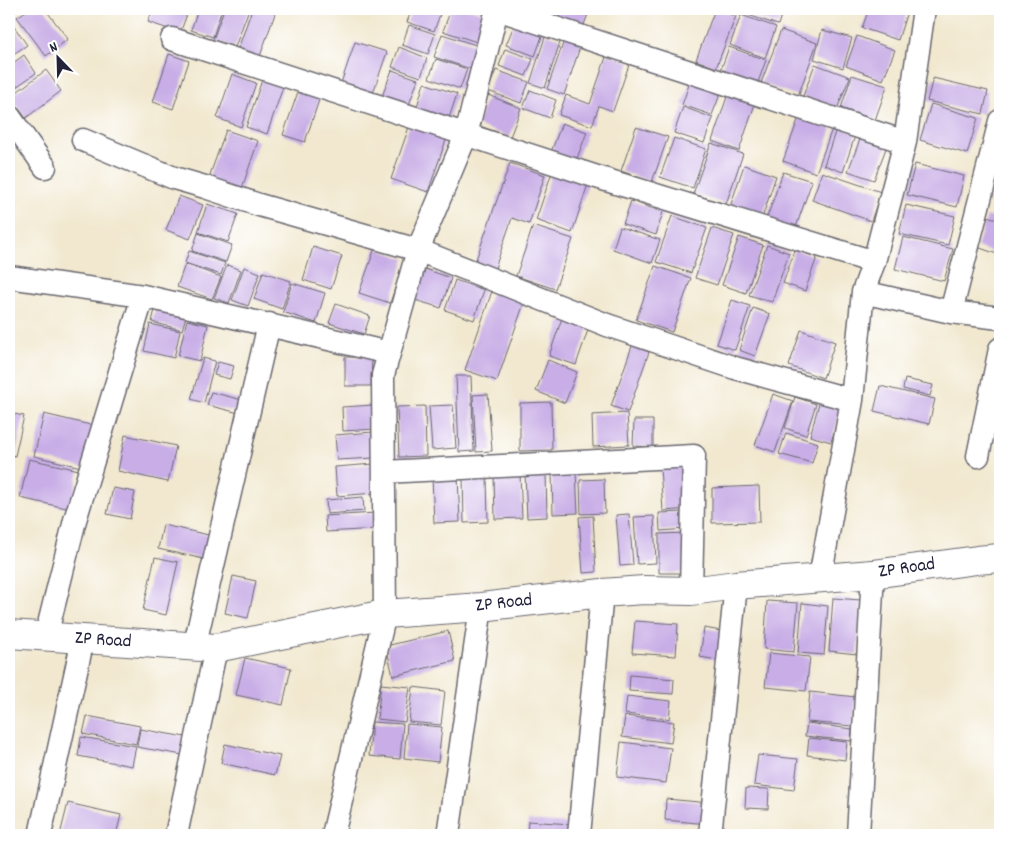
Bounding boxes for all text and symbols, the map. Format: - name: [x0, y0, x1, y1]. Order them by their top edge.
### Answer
- north arrow: [32, 32, 82, 82]
- text: N: [47, 37, 61, 58]
- street label: ZP Road: [877, 552, 937, 586]
- street label: ZP Road: [474, 588, 534, 620]
- street label: ZP Road: [74, 626, 132, 656]

